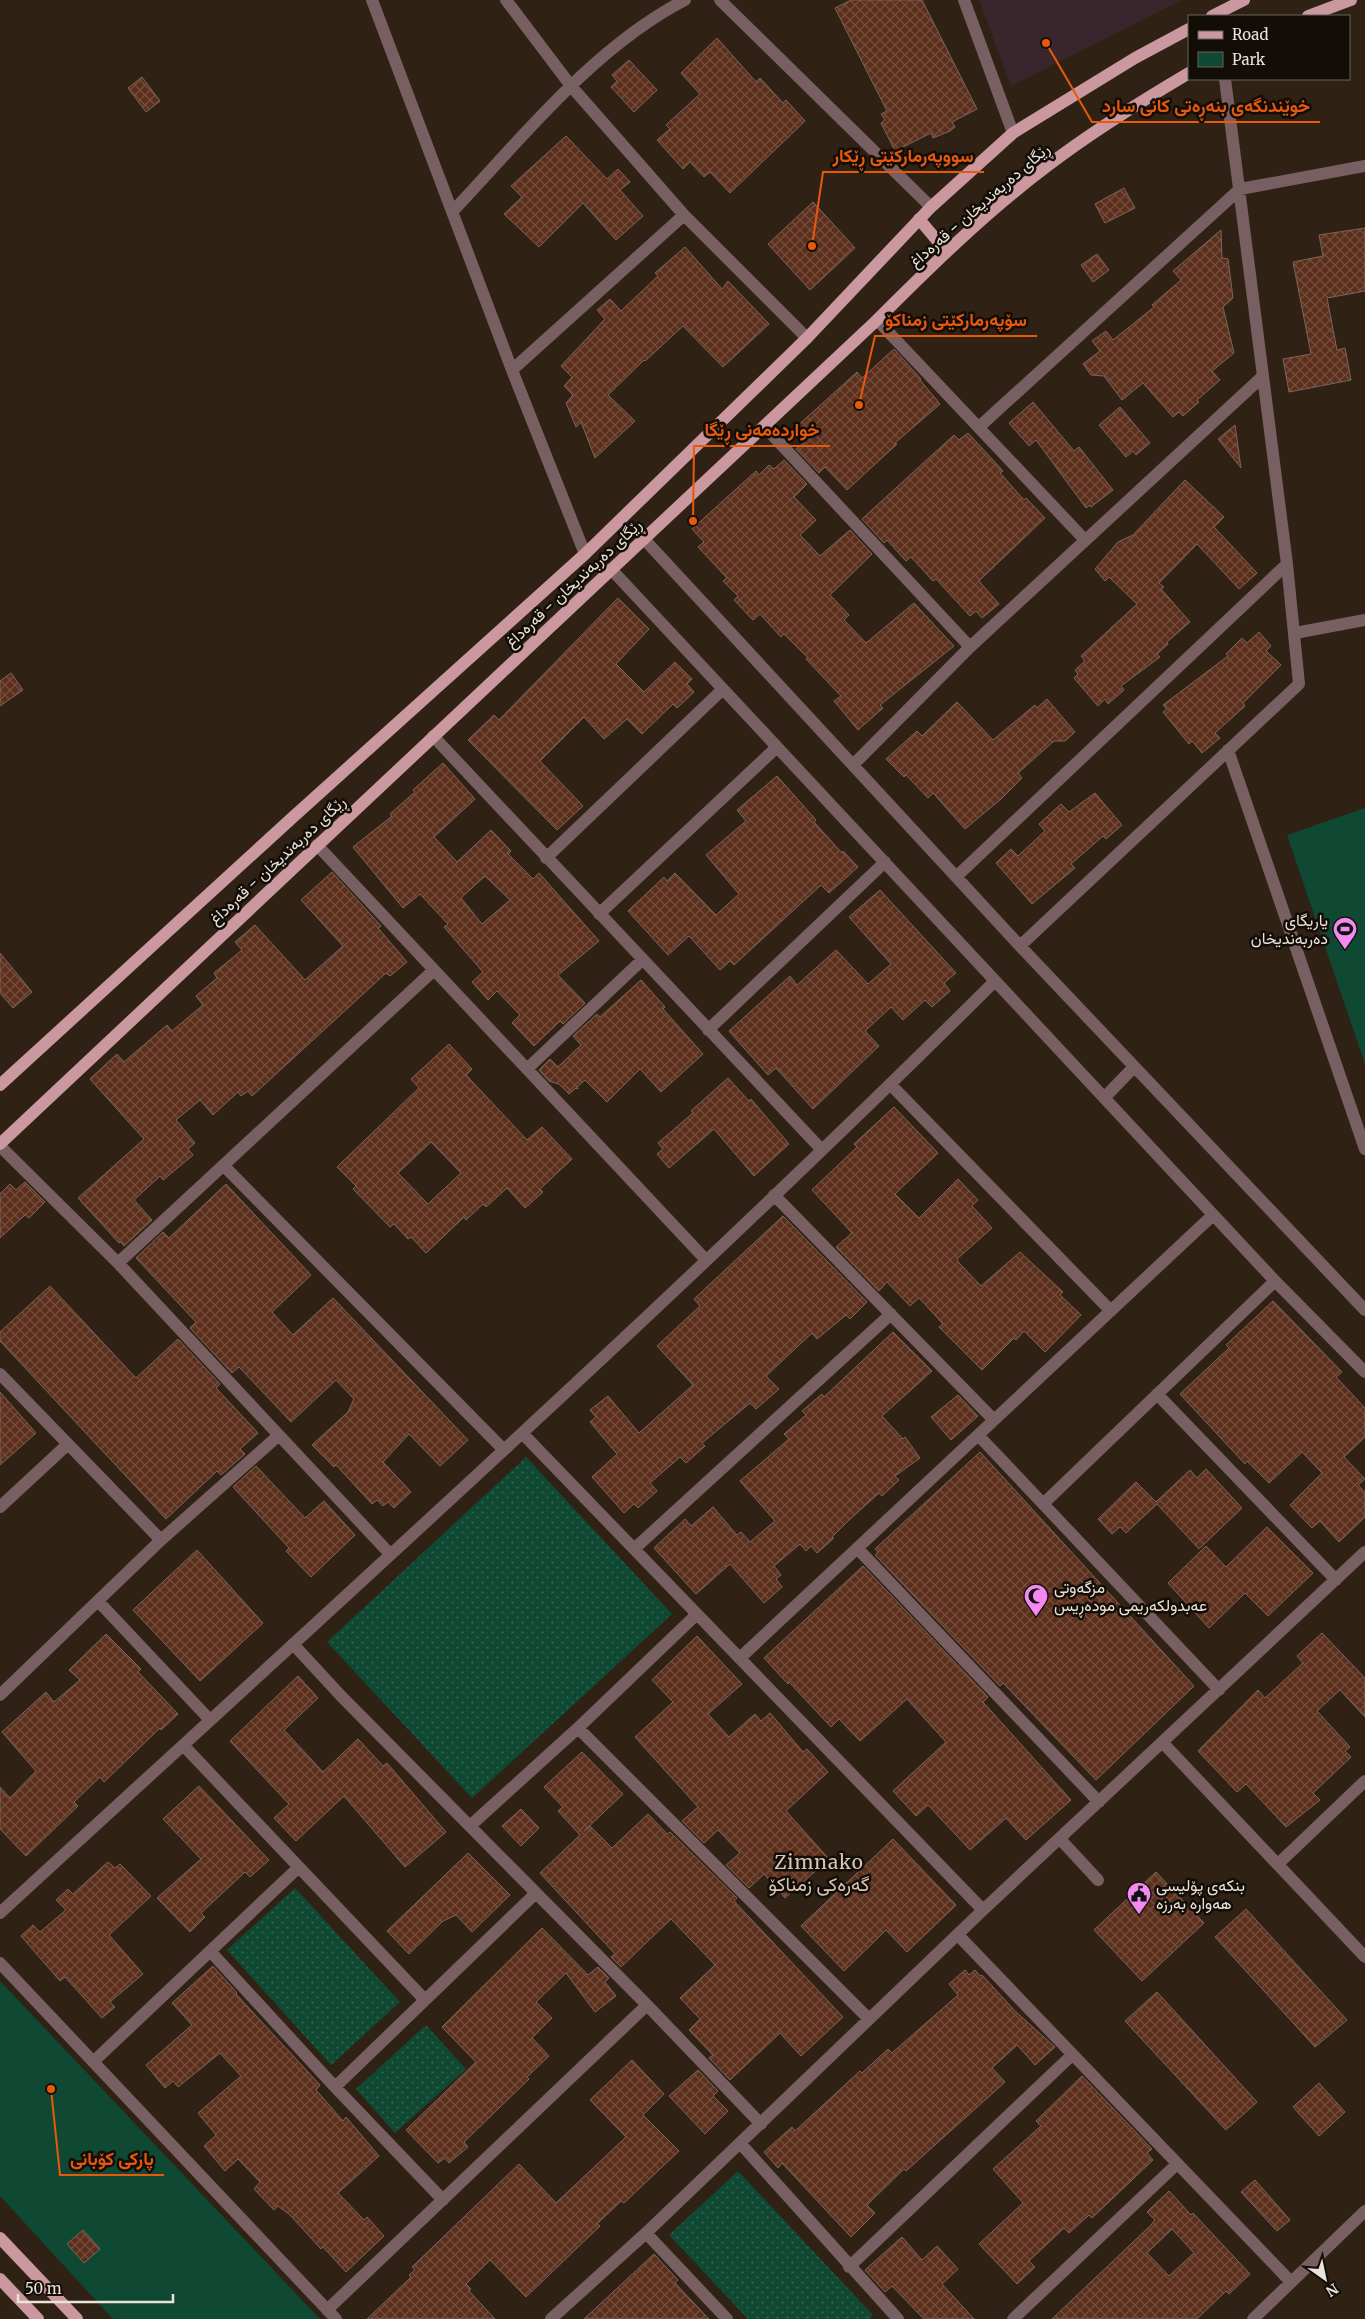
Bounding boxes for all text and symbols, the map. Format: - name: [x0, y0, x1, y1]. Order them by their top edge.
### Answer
- legend: [1188, 15, 1350, 80]
- text: Road: [1232, 25, 1268, 44]
- text: Park: [1232, 50, 1266, 69]
- callout: خوێندنگەی بنەڕەتی کانی سارد: [1092, 89, 1320, 122]
- text: خوێندنگەی بنەڕەتی کانی سارد: [1102, 94, 1310, 121]
- street label: ڕێگای دەربەندیخان - قەرەداغ: [905, 138, 1055, 274]
- callout: سووپەرمارکێتی ڕێکار: [823, 139, 984, 172]
- text: سووپەرمارکێتی ڕێکار: [831, 144, 974, 171]
- callout: سۆپەرمارکێتی زمناکۆ: [875, 303, 1037, 336]
- text: سۆپەرمارکێتی زمناکۆ: [885, 308, 1027, 332]
- callout: خواردەمەنی ڕێگا: [694, 413, 830, 446]
- text: خواردەمەنی ڕێگا: [704, 418, 820, 445]
- street label: ڕێگای دەربەندیخان - قەرەداغ: [500, 514, 648, 654]
- street label: ڕێگای دەربەندیخان - قەرەداغ: [204, 791, 352, 931]
- place label: یاریگاى ده‌ربه‌ندیخان: [1251, 910, 1328, 949]
- sports icon: یاریگاى ده‌ربه‌ندیخان: [1332, 916, 1358, 950]
- place label: مزگەوتی عەبدولکەریمی مودەڕیس: [1054, 1577, 1207, 1618]
- mosque icon: مزگەوتی عەبدولکەریمی مودەڕیس: [1023, 1583, 1049, 1617]
- district label: Zimnako گەرەکی زمناکۆ: [769, 1850, 869, 1896]
- place label: بنکەی پۆلیسی هەوارە بەرزە: [1156, 1875, 1245, 1914]
- public building icon: بنکەی پۆلیسی هەوارە بەرزە: [1126, 1881, 1152, 1915]
- callout: پارکی کۆبانی: [60, 2142, 164, 2175]
- text: پارکی کۆبانی: [70, 2147, 154, 2171]
- north arrow: [1300, 2254, 1350, 2304]
- scale bar: [18, 2272, 172, 2304]
- text: 50 m: [25, 2279, 62, 2298]
- text: N: [1323, 2279, 1342, 2300]

